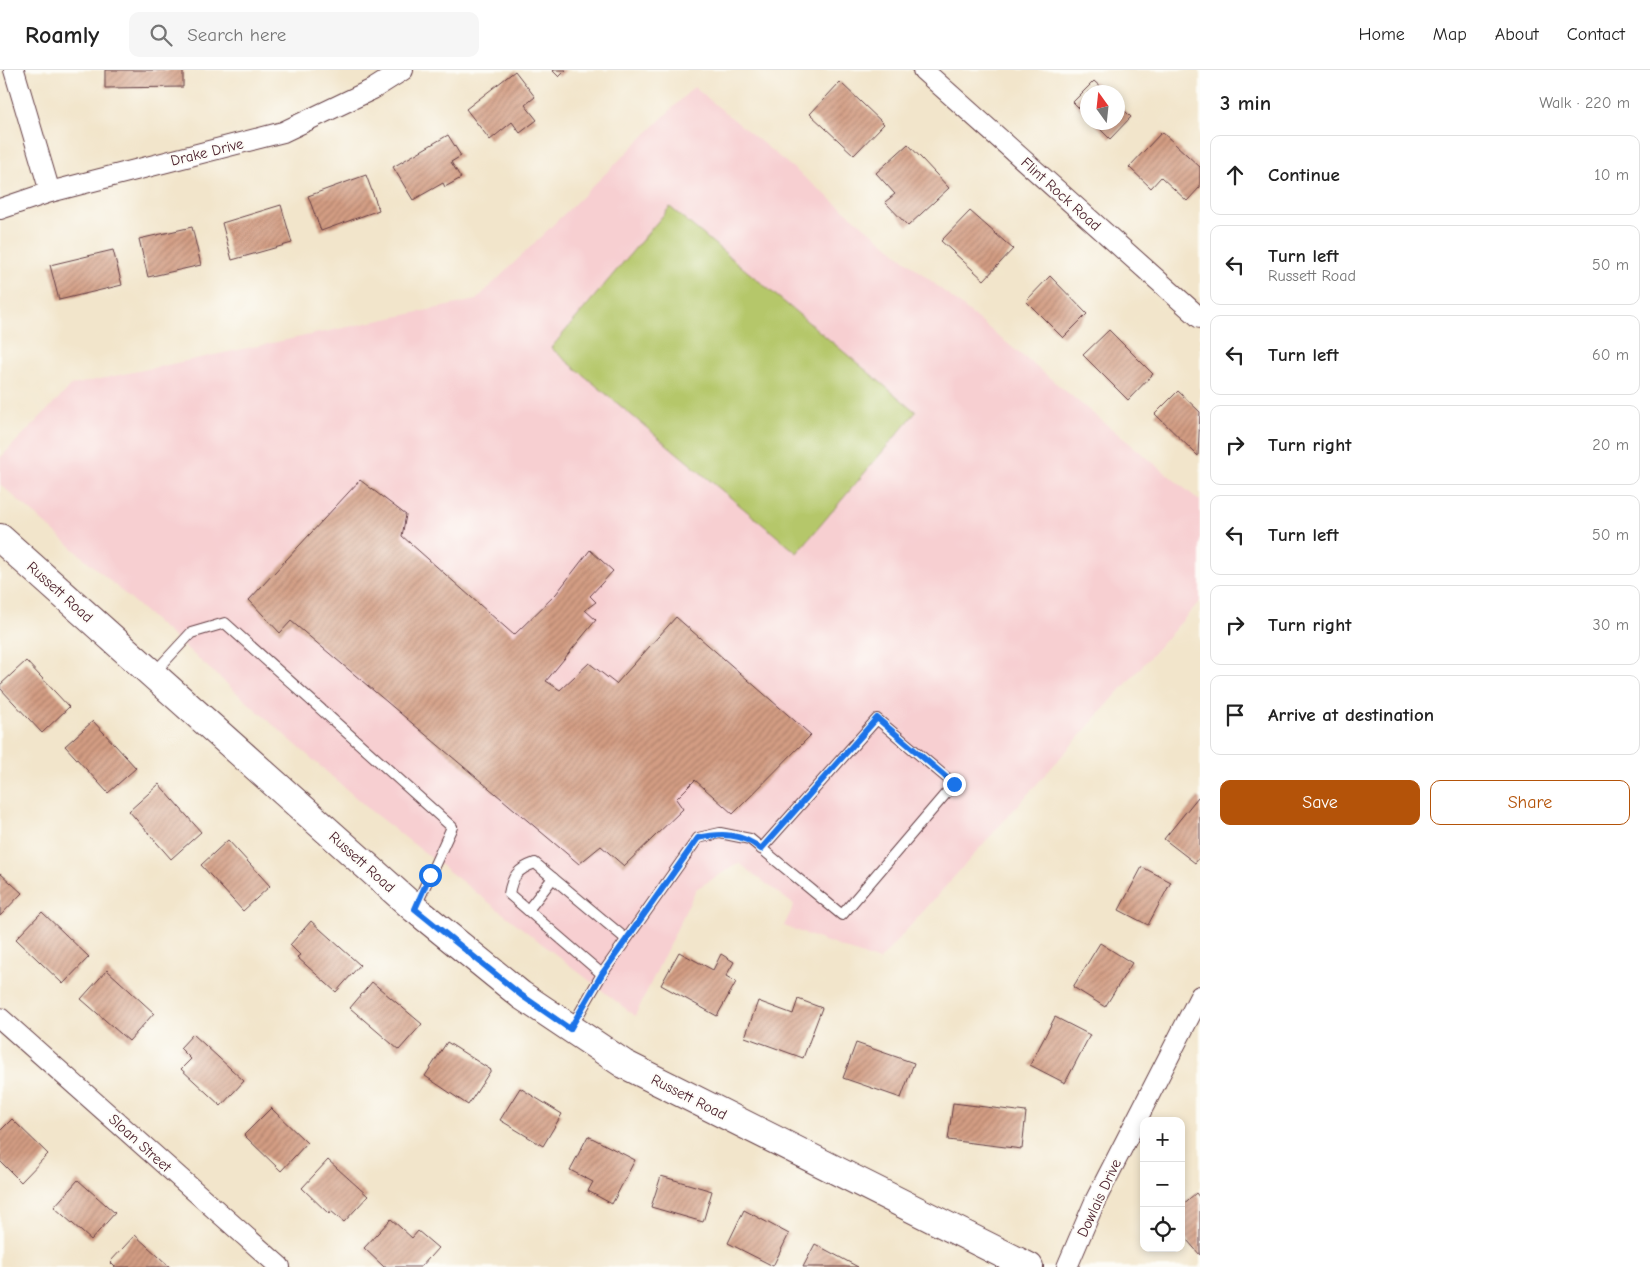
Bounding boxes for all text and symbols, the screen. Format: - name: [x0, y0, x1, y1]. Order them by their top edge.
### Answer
- search box: [129, 12, 479, 57]
- text: Roamly: [25, 21, 99, 49]
- icon: search: [147, 21, 175, 49]
- text: Search here: [187, 24, 286, 46]
- text: Home: [1358, 24, 1405, 45]
- text: Map: [1433, 24, 1467, 45]
- text: About: [1495, 24, 1539, 45]
- text: Contact: [1567, 24, 1625, 45]
- north arrow: [1080, 85, 1125, 130]
- text: 3 min: [1220, 91, 1271, 115]
- text: Walk · 220 m: [1539, 94, 1630, 112]
- street label: Drake Drive: [169, 134, 246, 170]
- street label: Flint Rock Road: [1017, 153, 1105, 235]
- icon: ahead: [1221, 161, 1249, 189]
- text: Continue: [1268, 164, 1340, 186]
- text: 10 m: [1594, 166, 1629, 184]
- text: Turn left: [1268, 245, 1339, 267]
- icon: left: [1221, 251, 1249, 279]
- text: 50 m: [1592, 256, 1629, 274]
- text: Russett Road: [1268, 267, 1356, 285]
- icon: left: [1221, 341, 1249, 369]
- text: Turn left: [1268, 344, 1339, 366]
- text: 60 m: [1592, 346, 1629, 364]
- icon: right: [1221, 431, 1249, 459]
- text: Turn right: [1268, 434, 1352, 456]
- text: 20 m: [1592, 436, 1629, 454]
- icon: left: [1221, 521, 1249, 549]
- text: Turn left: [1268, 524, 1339, 546]
- text: 50 m: [1592, 526, 1629, 544]
- street label: Russett Road: [23, 558, 97, 626]
- icon: right: [1221, 611, 1249, 639]
- text: Turn right: [1268, 614, 1352, 636]
- text: 30 m: [1593, 616, 1629, 634]
- icon: arrive: [1221, 701, 1249, 729]
- text: Arrive at destination: [1268, 704, 1434, 726]
- route end: [943, 773, 966, 796]
- button: Save: [1220, 780, 1420, 825]
- button: Share: [1430, 780, 1630, 825]
- street label: Russett Road: [325, 828, 399, 896]
- route start: [419, 864, 442, 887]
- street label: Russett Road: [648, 1070, 730, 1124]
- street label: Sloan Street: [105, 1110, 176, 1176]
- map controls: [1140, 1117, 1185, 1252]
- button: +: [1140, 1117, 1185, 1162]
- street label: Dowlais Drive: [1073, 1156, 1125, 1240]
- button: −: [1140, 1162, 1185, 1207]
- button: locate: [1140, 1207, 1185, 1252]

